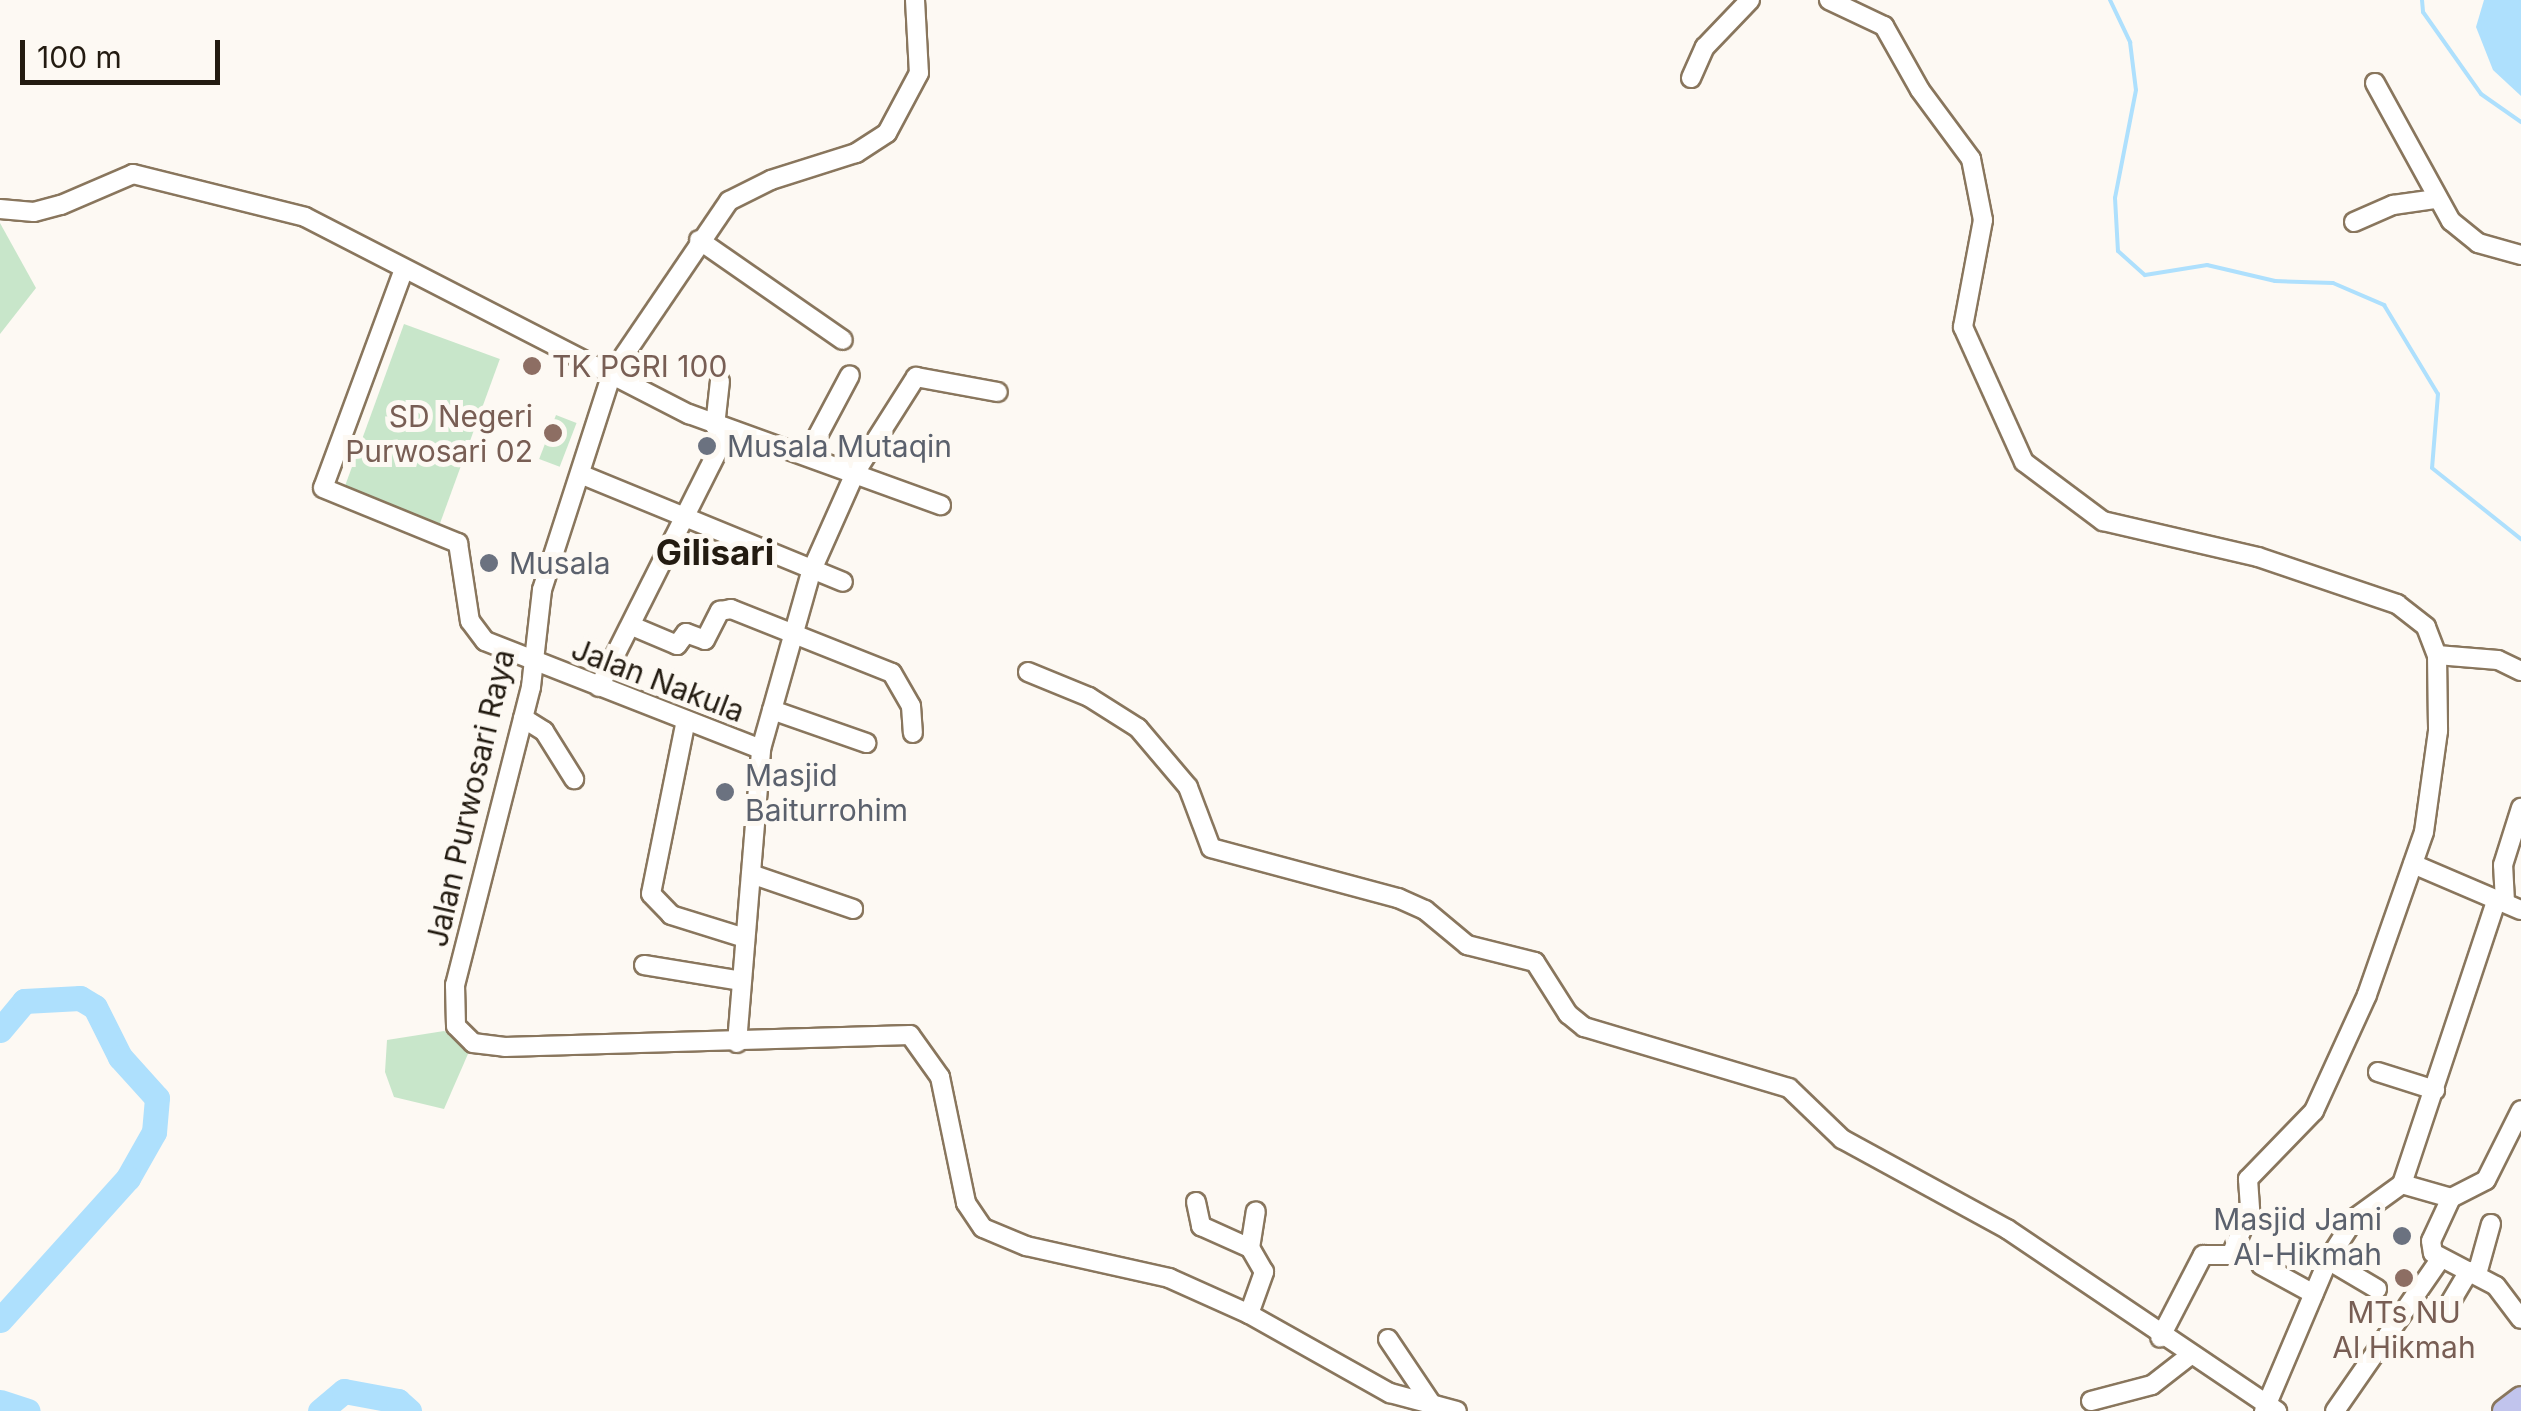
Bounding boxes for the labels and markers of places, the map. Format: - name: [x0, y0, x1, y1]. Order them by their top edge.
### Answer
- place label: TK PGRI 100: [552, 348, 727, 384]
- marker: TK PGRI 100: [521, 355, 543, 377]
- place label: SD Negeri Purwosari 02: [345, 398, 533, 468]
- marker: SD Negeri Purwosari 02: [542, 422, 564, 444]
- place label: Musala Mutaqin: [727, 428, 952, 464]
- marker: Musala Mutaqin: [696, 435, 718, 457]
- place label: Musala: [509, 545, 611, 581]
- marker: Musala: [478, 552, 500, 574]
- place label: Masjid Baiturrohim: [745, 757, 908, 828]
- marker: Masjid Baiturrohim: [714, 781, 736, 803]
- place label: Masjid Jami Al-Hikmah: [2213, 1201, 2382, 1272]
- marker: Masjid Jami Al-Hikmah: [2391, 1225, 2413, 1247]
- marker: MTs NU Al Hikmah: [2393, 1267, 2415, 1289]
- place label: MTs NU Al Hikmah: [2332, 1294, 2476, 1364]

